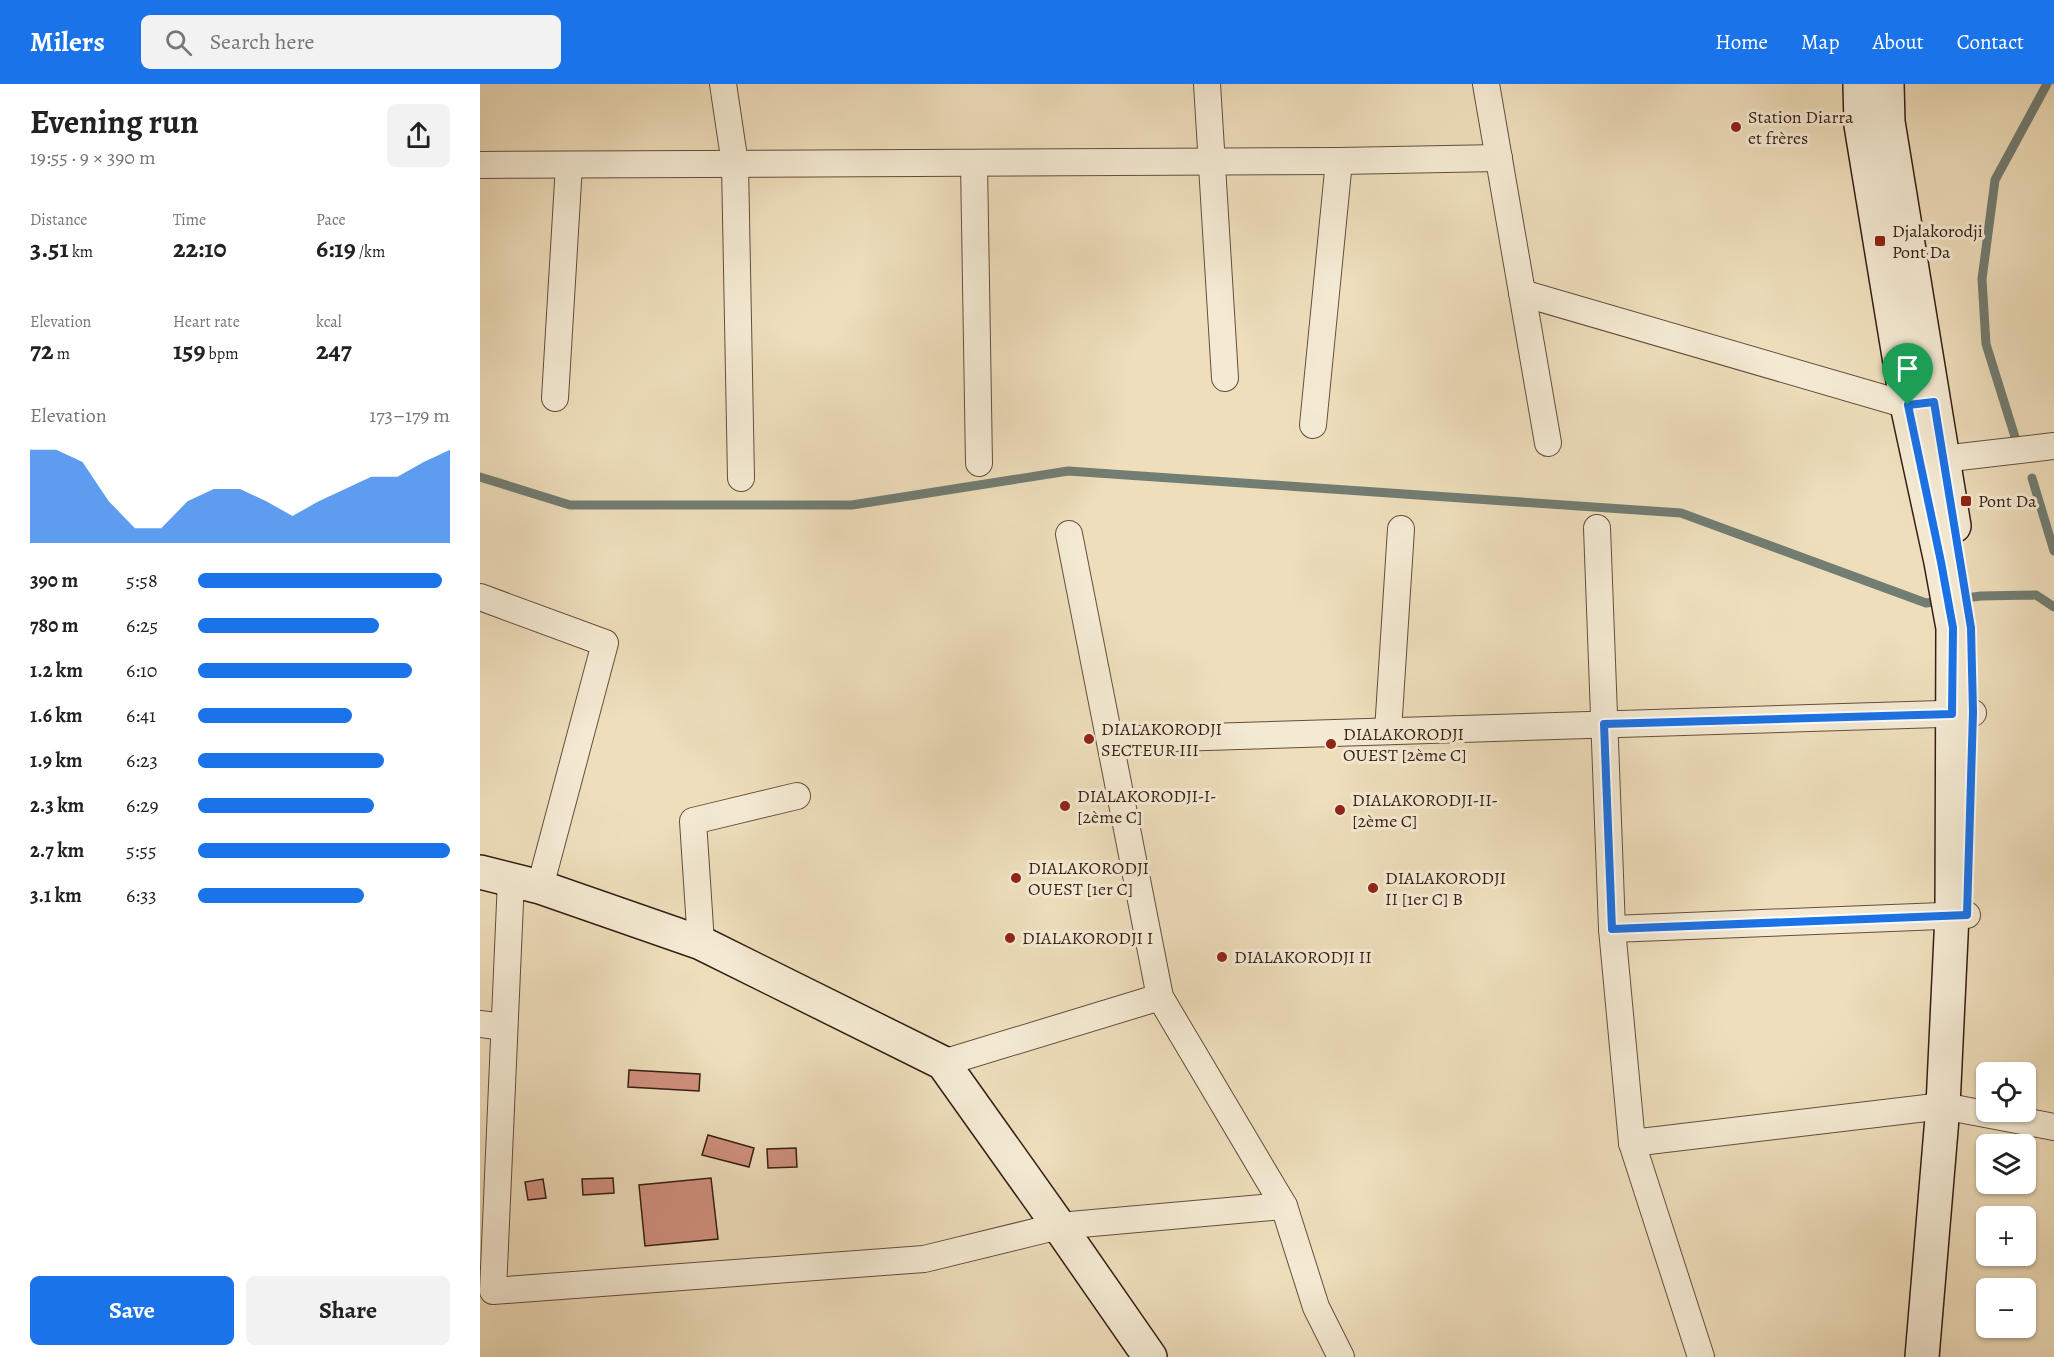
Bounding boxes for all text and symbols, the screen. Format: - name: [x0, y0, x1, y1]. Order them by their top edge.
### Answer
- search box: [141, 15, 561, 69]
- text: Milers: [30, 23, 105, 61]
- icon: search: [162, 26, 195, 59]
- text: Search here: [210, 27, 314, 57]
- text: Home: [1715, 28, 1768, 56]
- text: Map: [1801, 28, 1839, 56]
- text: About: [1872, 28, 1924, 56]
- text: Contact: [1957, 28, 2024, 56]
- text: Evening run: [30, 99, 199, 144]
- button: share: [387, 104, 450, 167]
- place label: Station Diarra et frères: [1748, 105, 1854, 150]
- marker: Station Diarra et frères: [1729, 120, 1743, 134]
- text: 19:55 · 9 × 390 m: [30, 144, 156, 171]
- text: Distance: [30, 209, 87, 231]
- text: Time: [173, 209, 206, 231]
- text: Pace: [316, 209, 346, 231]
- place label: Djalakorodji Pont Da: [1892, 219, 1983, 264]
- text: 3.51: [30, 231, 69, 266]
- text: 22:10: [173, 231, 227, 266]
- text: 6:19: [316, 231, 356, 266]
- marker: Djalakorodji Pont Da: [1873, 234, 1887, 248]
- text: km: [69, 241, 93, 263]
- text: /km: [356, 241, 385, 263]
- text: Elevation: [30, 311, 91, 333]
- text: Heart rate: [173, 311, 240, 333]
- text: kcal: [316, 311, 342, 333]
- text: 72: [30, 333, 54, 368]
- text: 159: [173, 333, 205, 368]
- text: 247: [316, 333, 352, 368]
- text: m: [54, 343, 70, 365]
- text: bpm: [205, 343, 239, 365]
- pin: [1882, 343, 1933, 405]
- icon: arrive: [1891, 352, 1924, 385]
- text: Elevation: [30, 402, 107, 429]
- text: 173–179 m: [369, 402, 450, 429]
- place label: Pont Da: [1978, 489, 2037, 513]
- marker: Pont Da: [1959, 494, 1973, 508]
- text: 390 m: [30, 567, 78, 594]
- text: 5:58: [126, 567, 158, 594]
- text: 780 m: [30, 612, 78, 639]
- text: 6:25: [126, 612, 158, 639]
- text: 1.2 km: [30, 657, 83, 684]
- text: 6:10: [126, 657, 158, 684]
- text: 1.6 km: [30, 702, 83, 729]
- text: 6:41: [126, 702, 156, 729]
- place label: DIALAKORODJI SECTEUR III: [1101, 717, 1222, 762]
- place label: DIALAKORODJI OUEST [2ème C]: [1343, 722, 1467, 767]
- marker: DIALAKORODJI SECTEUR III: [1082, 732, 1096, 746]
- marker: DIALAKORODJI OUEST [2ème C]: [1324, 737, 1338, 751]
- text: 1.9 km: [30, 747, 83, 774]
- text: 6:23: [126, 747, 158, 774]
- place label: DIALAKORODJI-I- [2ème C]: [1077, 784, 1217, 829]
- place label: DIALAKORODJI-II- [2ème C]: [1352, 788, 1498, 833]
- text: 2.3 km: [30, 792, 84, 819]
- text: 6:29: [126, 792, 159, 819]
- marker: DIALAKORODJI-I- [2ème C]: [1058, 799, 1072, 813]
- marker: DIALAKORODJI-II- [2ème C]: [1333, 803, 1347, 817]
- text: 2.7 km: [30, 837, 84, 864]
- text: 5:55: [126, 837, 157, 864]
- place label: DIALAKORODJI OUEST [1er C]: [1028, 856, 1149, 901]
- place label: DIALAKORODJI II [1er C] B: [1385, 866, 1506, 911]
- marker: DIALAKORODJI OUEST [1er C]: [1009, 871, 1023, 885]
- marker: DIALAKORODJI II [1er C] B: [1366, 881, 1380, 895]
- text: 3.1 km: [30, 882, 82, 909]
- text: 6:33: [126, 882, 157, 909]
- place label: DIALAKORODJI I: [1022, 926, 1153, 950]
- marker: DIALAKORODJI I: [1003, 931, 1017, 945]
- place label: DIALAKORODJI II: [1234, 945, 1372, 969]
- marker: DIALAKORODJI II: [1215, 950, 1229, 964]
- map controls: [1976, 1062, 2036, 1338]
- button: locate: [1976, 1062, 2036, 1122]
- button: layers: [1976, 1134, 2036, 1194]
- button: +: [1976, 1206, 2036, 1266]
- button: Save: [30, 1276, 234, 1345]
- button: Share: [246, 1276, 450, 1345]
- button: −: [1976, 1278, 2036, 1338]

